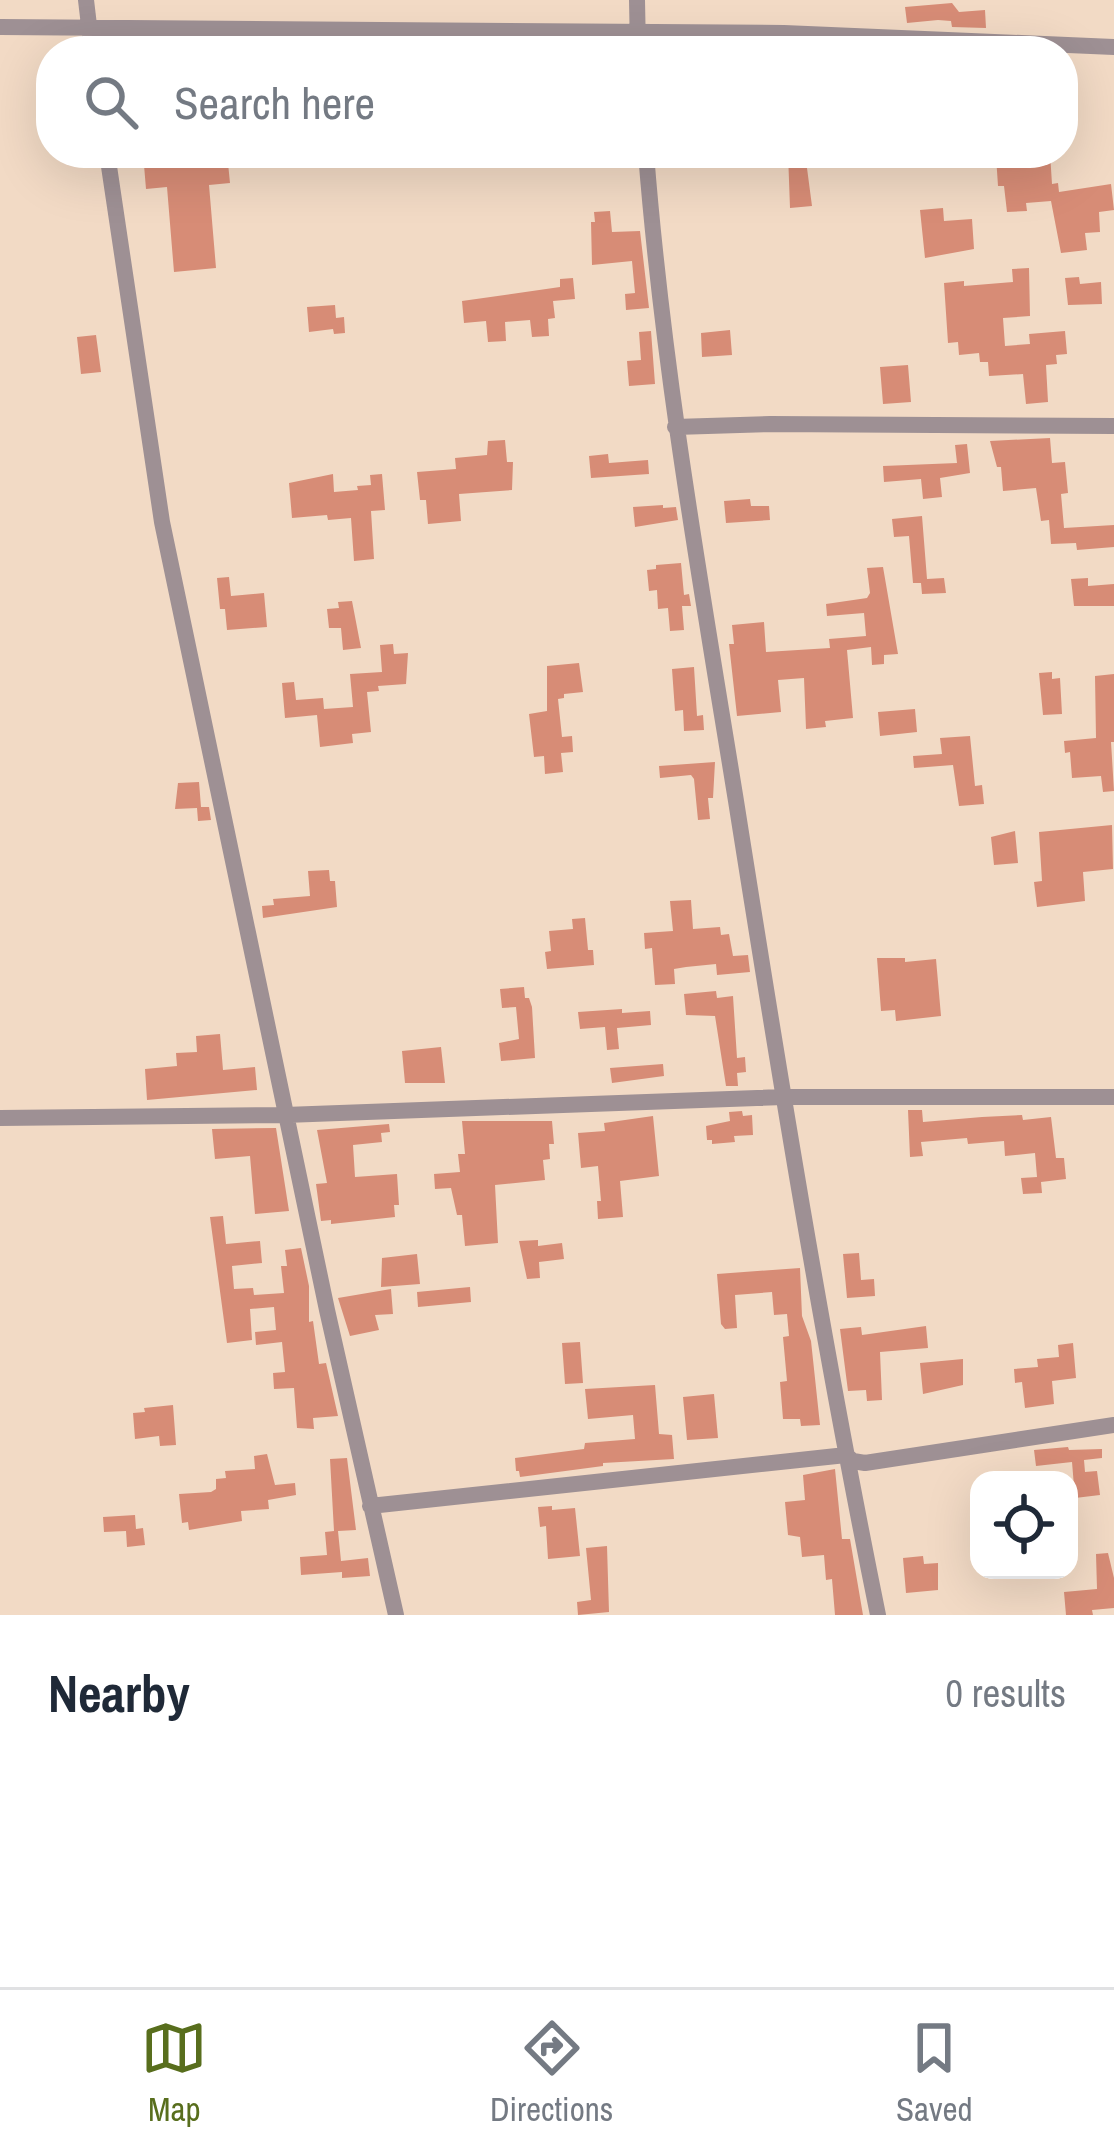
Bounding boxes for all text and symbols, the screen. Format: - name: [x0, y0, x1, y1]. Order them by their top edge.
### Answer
- search box: [36, 36, 1078, 168]
- icon: search: [78, 69, 144, 135]
- text: Search here: [174, 72, 375, 133]
- map controls: [970, 1471, 1078, 1579]
- button: locate: [970, 1471, 1078, 1579]
- text: Nearby: [48, 1659, 190, 1728]
- text: 0 results: [945, 1667, 1066, 1719]
- tab: Map: [141, 2015, 207, 2131]
- tab: Directions: [490, 2015, 613, 2131]
- tab: Saved: [896, 2015, 973, 2131]

